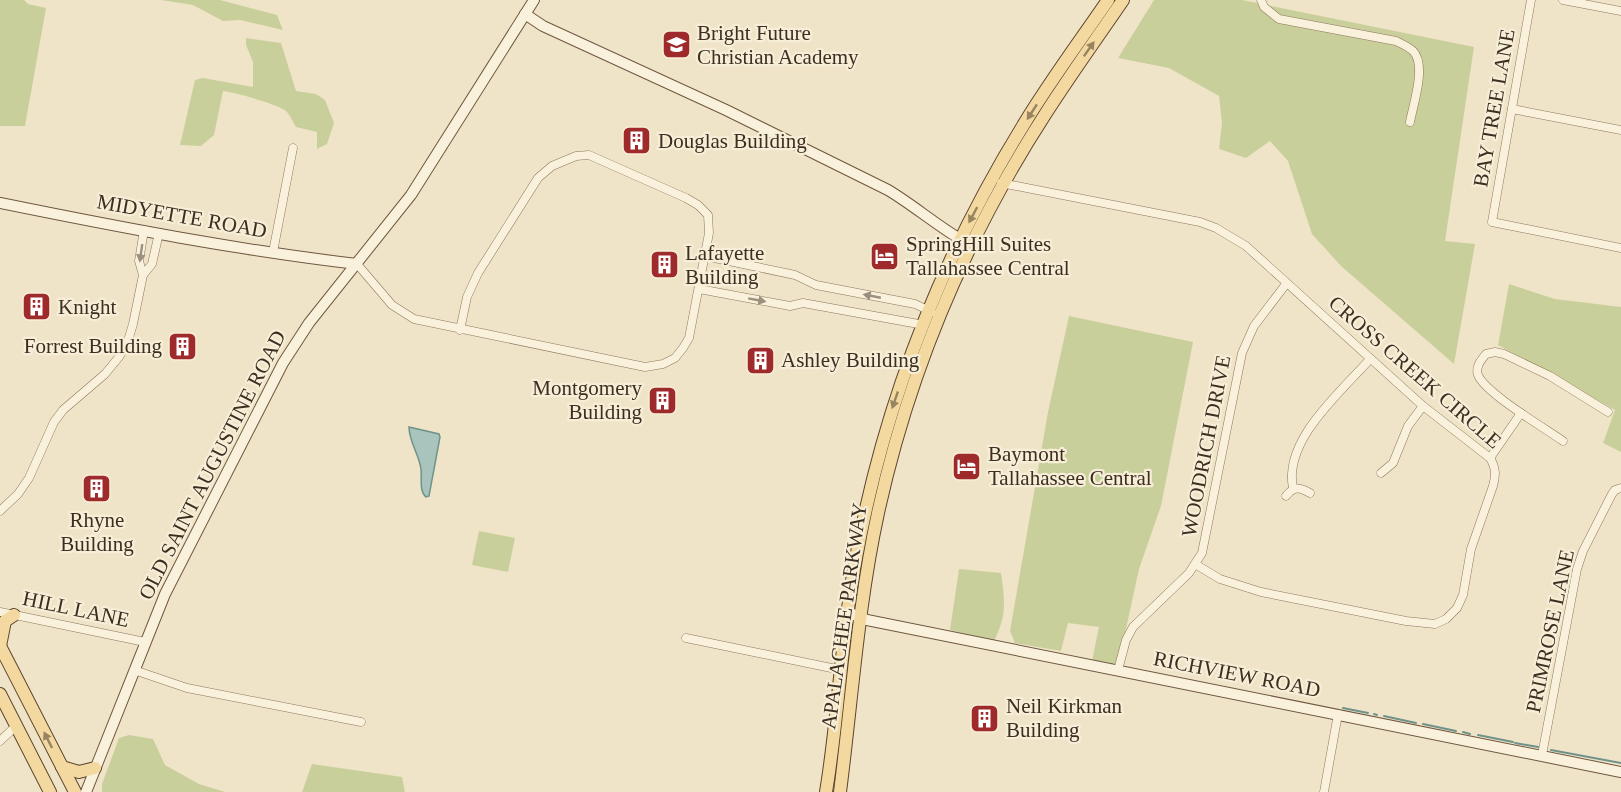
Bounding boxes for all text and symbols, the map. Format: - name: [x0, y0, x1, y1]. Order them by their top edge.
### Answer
- place label: Bright Future Christian Academy: [697, 21, 859, 69]
- street label: BAY TREE LANE: [1468, 27, 1520, 189]
- school or university icon: Bright Future Christian Academy: [660, 29, 692, 61]
- one-way arrow: [1083, 41, 1095, 57]
- one-way arrow: [1027, 104, 1038, 120]
- building icon: Douglas Building: [621, 125, 653, 157]
- place label: Douglas Building: [658, 129, 807, 153]
- street label: MIDYETTE ROAD: [95, 189, 269, 243]
- one-way arrow: [968, 207, 978, 224]
- place label: SpringHill Suites Tallahassee Central: [906, 232, 1070, 280]
- hotel icon: SpringHill Suites Tallahassee Central: [869, 240, 901, 272]
- place label: Lafayette Building: [685, 241, 764, 289]
- one-way arrow: [136, 243, 145, 262]
- building icon: Lafayette Building: [648, 249, 680, 281]
- building icon: Knight: [21, 291, 53, 323]
- one-way arrow: [863, 291, 882, 300]
- street label: CROSS CREEK CIRCLE: [1324, 291, 1506, 453]
- place label: Knight: [58, 295, 117, 319]
- one-way arrow: [747, 295, 766, 304]
- street label: OLD SAINT AUGUSTINE ROAD: [133, 326, 291, 604]
- building icon: Forrest Building: [167, 330, 199, 362]
- place label: Forrest Building: [24, 334, 162, 358]
- building icon: Ashley Building: [744, 344, 776, 376]
- place label: Ashley Building: [781, 348, 920, 372]
- street label: WOODRICH DRIVE: [1177, 353, 1235, 539]
- place label: Montgomery Building: [532, 376, 642, 424]
- building icon: Montgomery Building: [647, 384, 679, 416]
- one-way arrow: [890, 391, 900, 409]
- place label: Baymont Tallahassee Central: [988, 442, 1152, 490]
- hotel icon: Baymont Tallahassee Central: [951, 450, 983, 482]
- building icon: Rhyne Building: [81, 473, 113, 505]
- street label: APALACHEE PARKWAY: [816, 501, 872, 731]
- place label: Rhyne Building: [60, 508, 134, 556]
- street label: PRIMROSE LANE: [1521, 547, 1579, 715]
- street label: HILL LANE: [21, 586, 131, 632]
- street label: RICHVIEW ROAD: [1152, 646, 1322, 702]
- place label: Neil Kirkman Building: [1006, 694, 1123, 742]
- building icon: Neil Kirkman Building: [969, 702, 1001, 734]
- one-way arrow: [43, 731, 53, 748]

